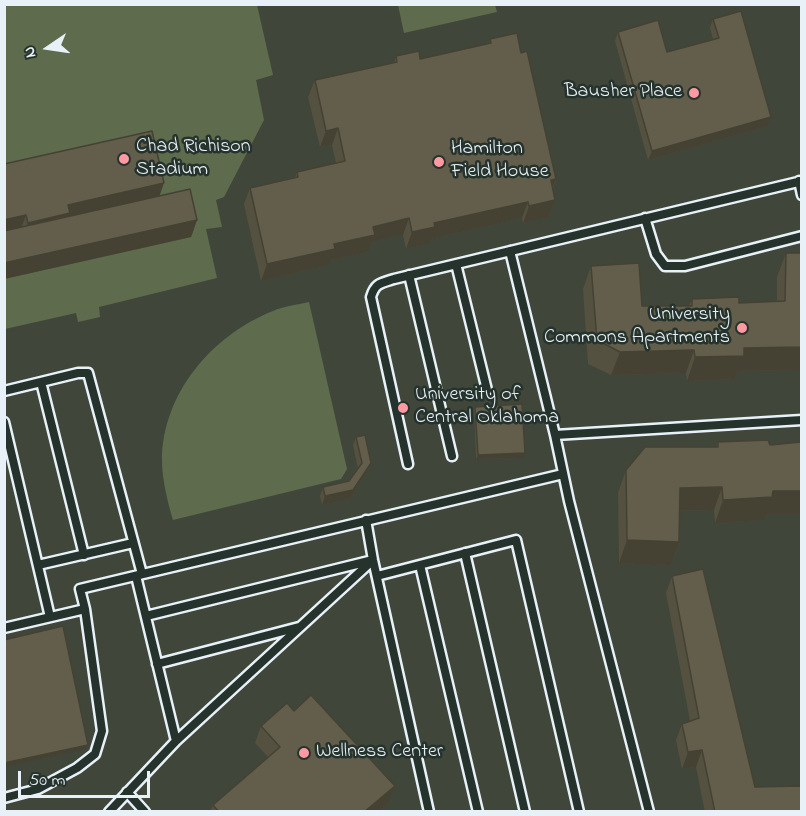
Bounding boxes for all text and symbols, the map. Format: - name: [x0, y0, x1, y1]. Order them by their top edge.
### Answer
- north arrow: [18, 18, 78, 78]
- text: N: [18, 44, 43, 60]
- place label: Bausher Place: [564, 81, 682, 105]
- marker: Bausher Place: [687, 86, 701, 100]
- place label: Chad Richison Stadium: [136, 136, 251, 183]
- place label: Hamilton Field House: [451, 138, 549, 185]
- marker: Chad Richison Stadium: [117, 152, 131, 166]
- marker: Hamilton Field House: [432, 155, 446, 169]
- place label: University Commons Apartments: [544, 304, 730, 351]
- marker: University Commons Apartments: [735, 321, 749, 335]
- place label: University of Central Oklahoma: [415, 384, 559, 431]
- marker: University of Central Oklahoma: [396, 401, 410, 415]
- place label: Wellness Center: [316, 741, 443, 765]
- marker: Wellness Center: [297, 746, 311, 760]
- scale bar: [21, 759, 153, 797]
- text: 50 m: [29, 768, 66, 794]

